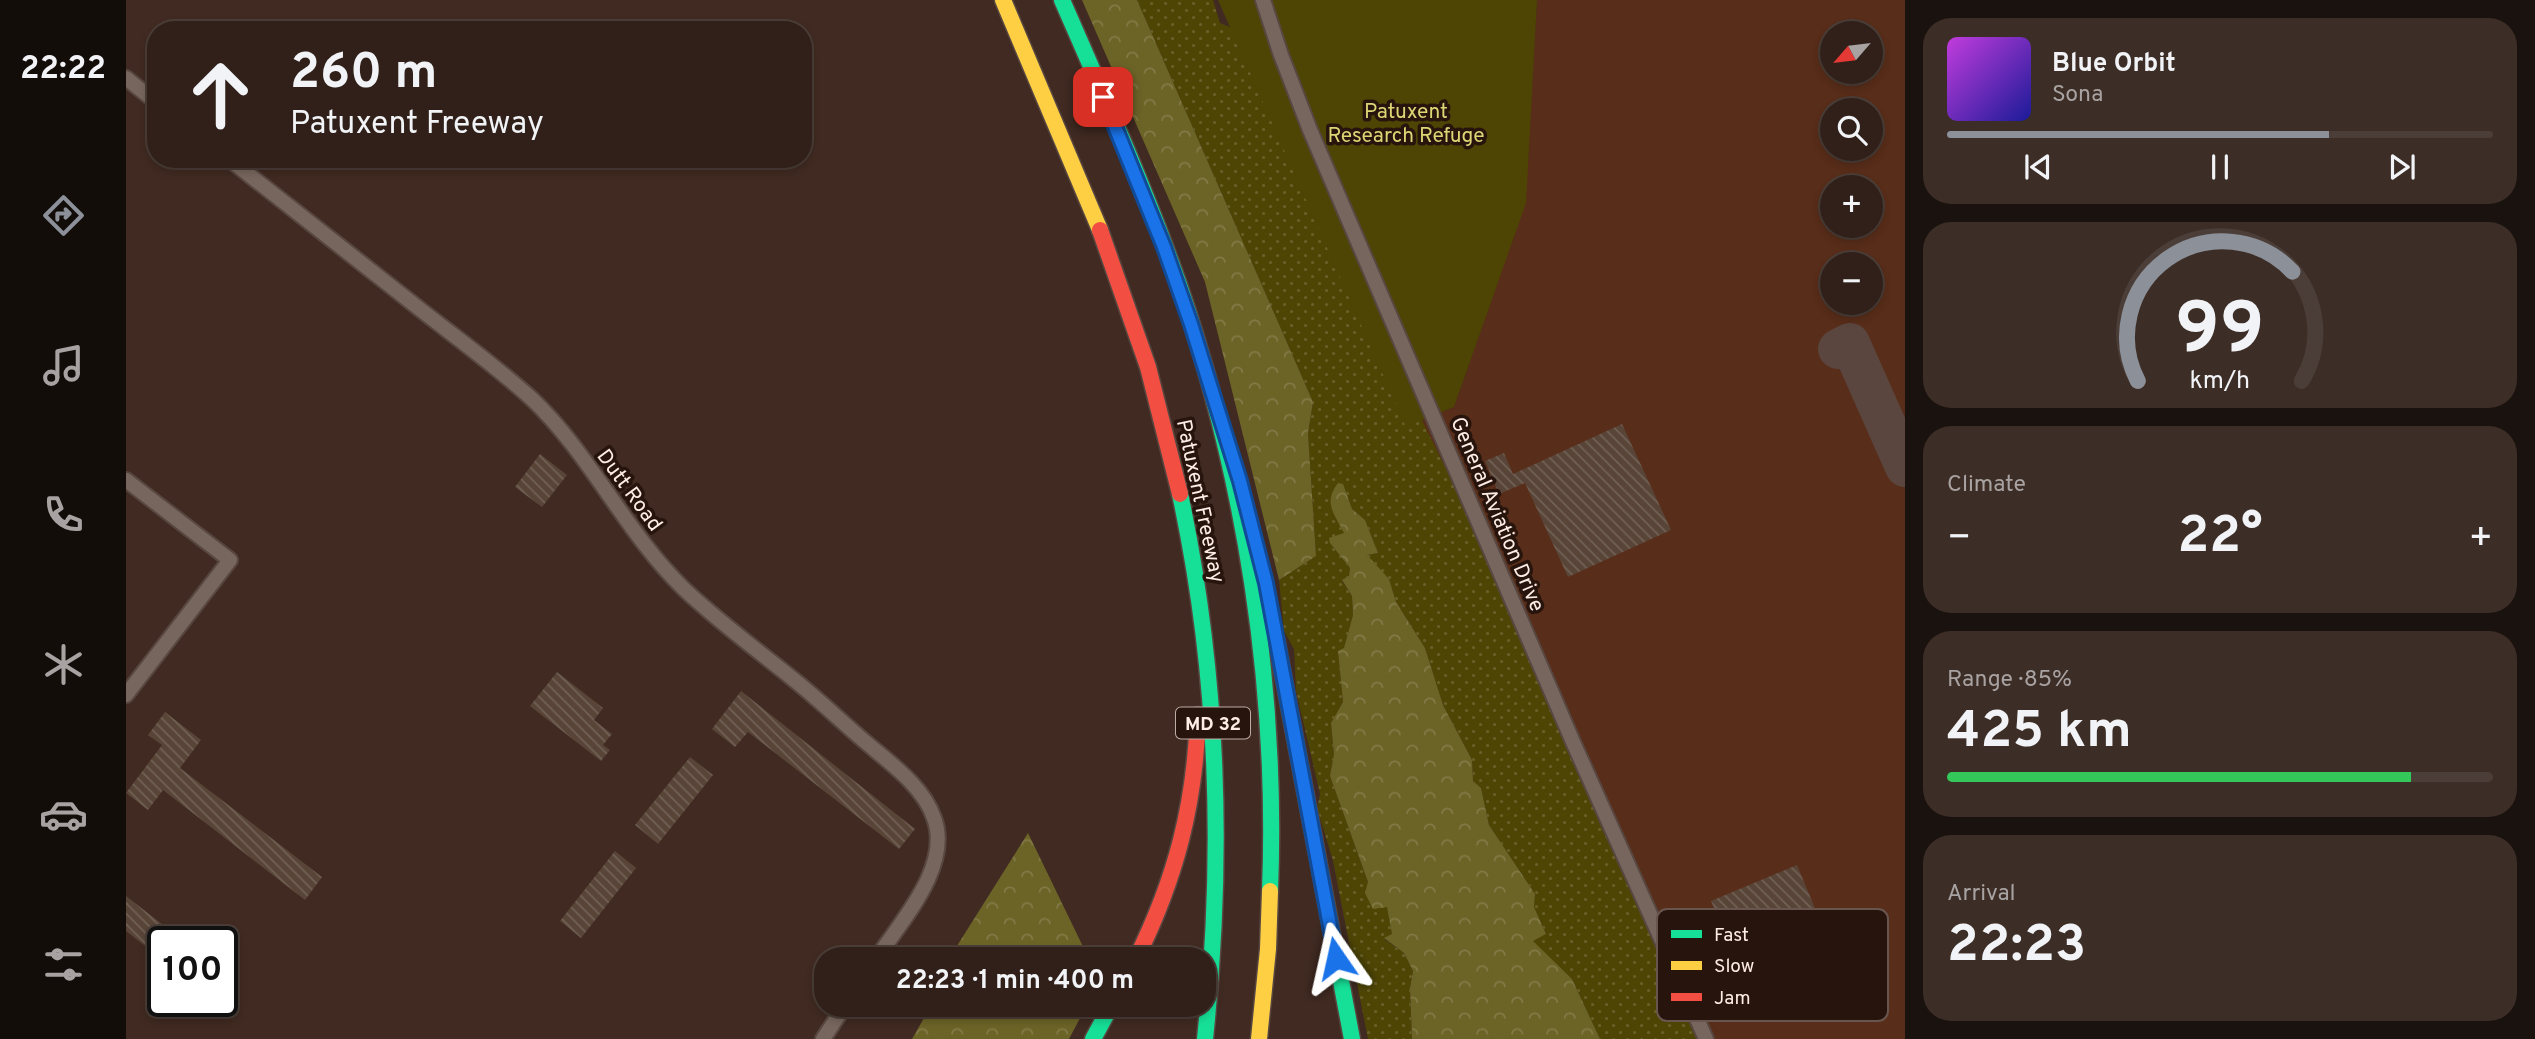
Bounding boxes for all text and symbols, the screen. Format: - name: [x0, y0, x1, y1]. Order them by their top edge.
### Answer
- north arrow: [1820, 21, 1883, 84]
- map controls: [1820, 21, 1883, 315]
- text: 260 m: [290, 44, 437, 106]
- text: Blue Orbit: [2052, 48, 2176, 81]
- icon: ahead: [175, 49, 266, 140]
- text: 22:22: [20, 50, 106, 90]
- pin: [1073, 67, 1133, 127]
- icon: arrive: [1084, 78, 1122, 116]
- text: Sona: [2052, 81, 2103, 110]
- button: search: [1820, 98, 1883, 161]
- park label: Patuxent Research Refuge: [1327, 99, 1485, 150]
- text: Patuxent Freeway: [290, 105, 544, 145]
- icon: previous: [2019, 148, 2057, 186]
- icon: pause: [2201, 148, 2239, 186]
- icon: next: [2383, 148, 2421, 186]
- button: +: [1820, 175, 1883, 238]
- icon: directions: [39, 191, 88, 240]
- button: −: [1820, 252, 1883, 315]
- text: 99: [2175, 288, 2265, 380]
- icon: music: [39, 341, 88, 390]
- text: km/h: [2190, 366, 2250, 398]
- street label: General Aviation Drive: [1443, 413, 1550, 616]
- street label: Patuxent Freeway: [1169, 417, 1230, 586]
- street label: Dutt Road: [590, 444, 668, 537]
- text: Climate: [1947, 471, 2026, 500]
- icon: phone: [39, 490, 88, 539]
- text: 22°: [2177, 505, 2263, 571]
- text: −: [1947, 515, 1972, 564]
- text: +: [2468, 515, 2493, 564]
- icon: climate: [39, 640, 88, 689]
- text: Range · 85%: [1947, 666, 2072, 695]
- text: 425 km: [1947, 700, 2132, 766]
- road number: MD 32: [1176, 708, 1250, 738]
- icon: car: [39, 790, 88, 839]
- text: Arrival: [1947, 880, 2016, 909]
- legend: [1657, 909, 1888, 1021]
- text: 22:23: [1947, 914, 2086, 980]
- position arrow: [1299, 921, 1373, 995]
- text: Fast: [1714, 924, 1749, 948]
- speed limit sign: 100: [147, 926, 238, 1017]
- icon: filters: [39, 940, 88, 989]
- text: Slow: [1714, 955, 1754, 979]
- text: 22:23 · 1 min · 400 m: [896, 965, 1134, 998]
- text: Jam: [1714, 987, 1751, 1011]

